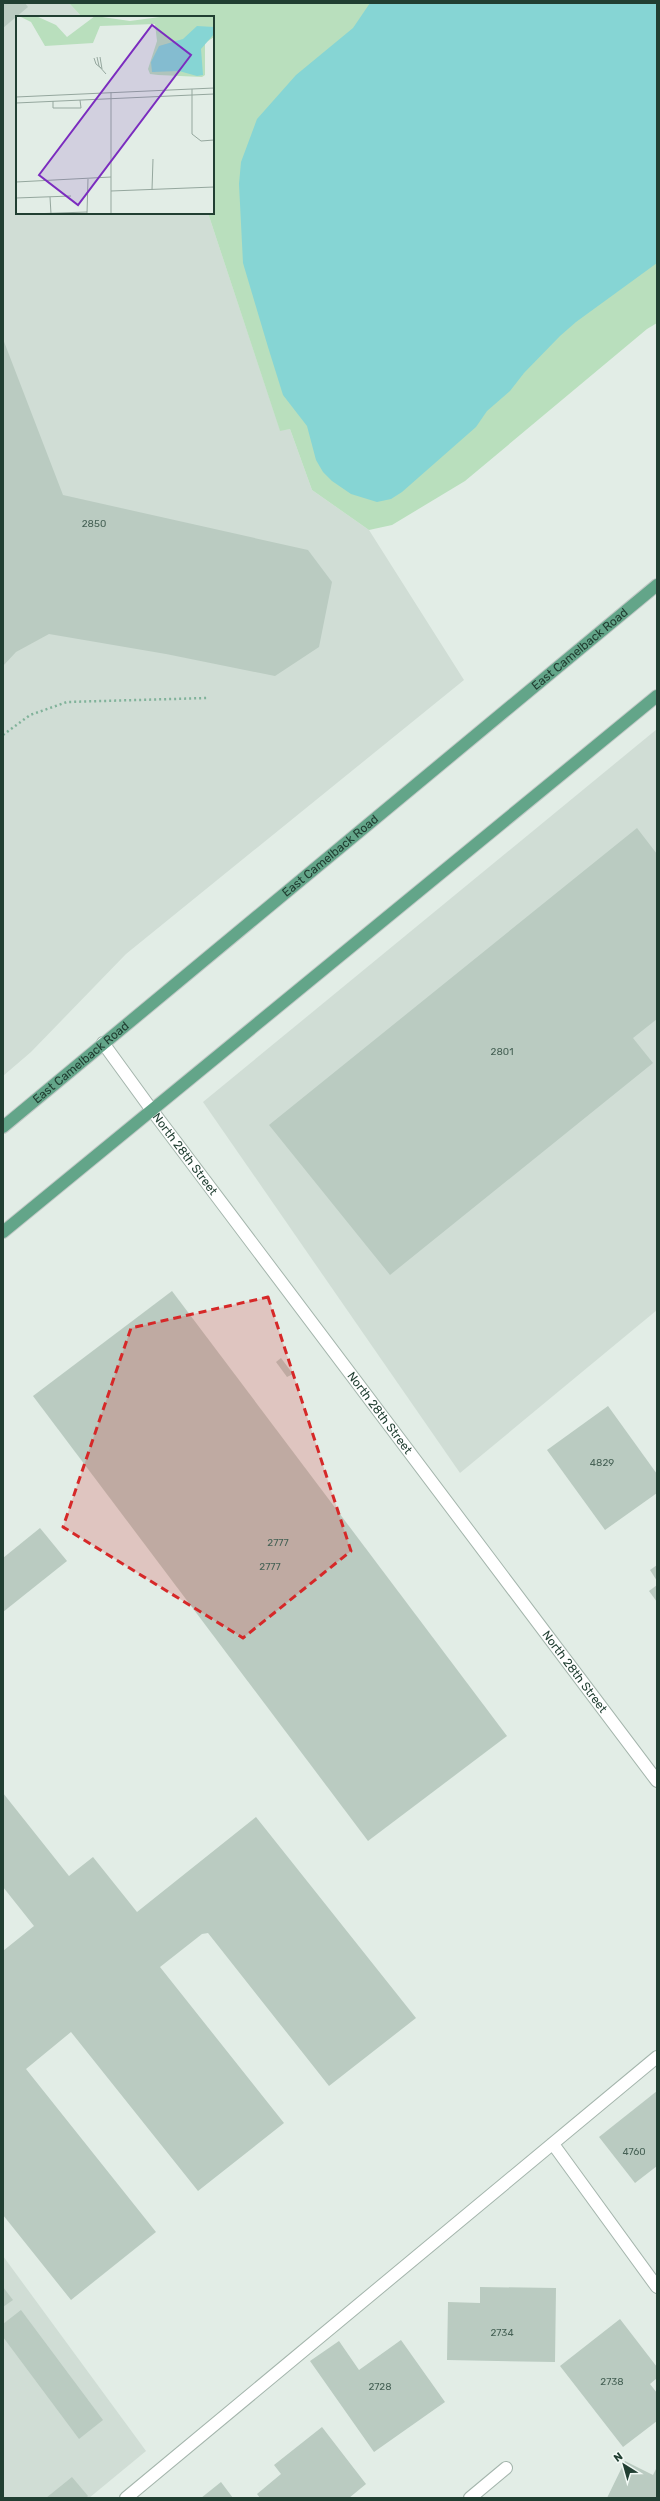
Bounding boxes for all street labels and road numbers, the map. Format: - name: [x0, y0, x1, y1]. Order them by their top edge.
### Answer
- street label: East Camelback Road: [529, 605, 631, 693]
- street label: East Camelback Road: [279, 812, 381, 900]
- street label: East Camelback Road: [30, 1019, 132, 1106]
- street label: North 28th Street: [150, 1110, 221, 1198]
- street label: North 28th Street: [344, 1369, 415, 1457]
- street label: North 28th Street: [539, 1628, 610, 1716]

